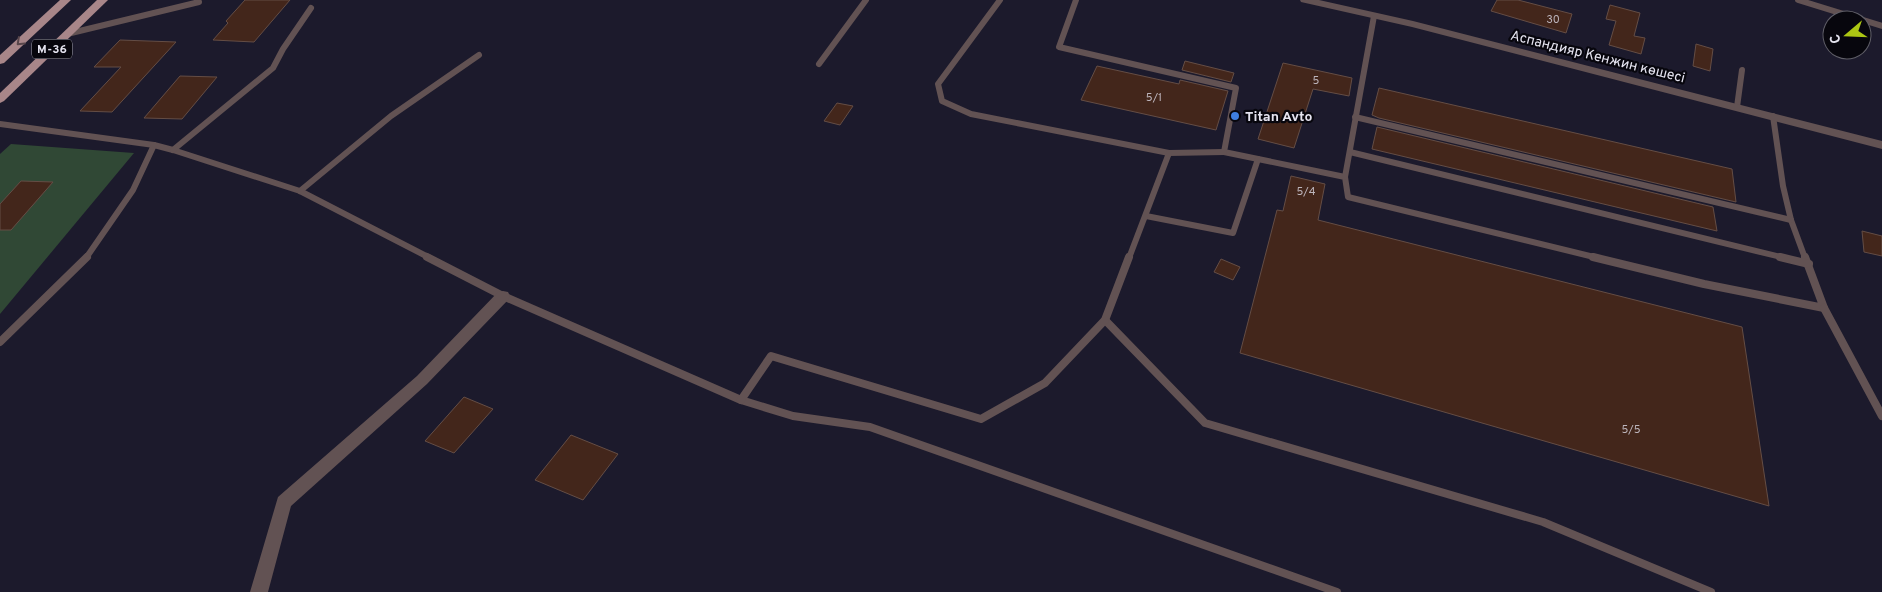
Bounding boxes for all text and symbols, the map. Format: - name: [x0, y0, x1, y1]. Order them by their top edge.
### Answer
- north arrow: [1822, 10, 1872, 60]
- house number: 30: [1546, 13, 1560, 27]
- street label: Аспандияр Кенжин көшесі: [1509, 28, 1687, 87]
- text: С: [1827, 32, 1846, 46]
- one-way arrow: [17, 36, 26, 45]
- road number: M-36: [32, 40, 72, 59]
- house number: 5: [1313, 74, 1320, 88]
- house number: 5/1: [1146, 91, 1162, 105]
- place label: Titan Avto: [1245, 109, 1313, 126]
- marker: Titan Avto: [1229, 110, 1241, 122]
- house number: 5/4: [1296, 185, 1316, 199]
- house number: 5/5: [1621, 423, 1641, 437]

